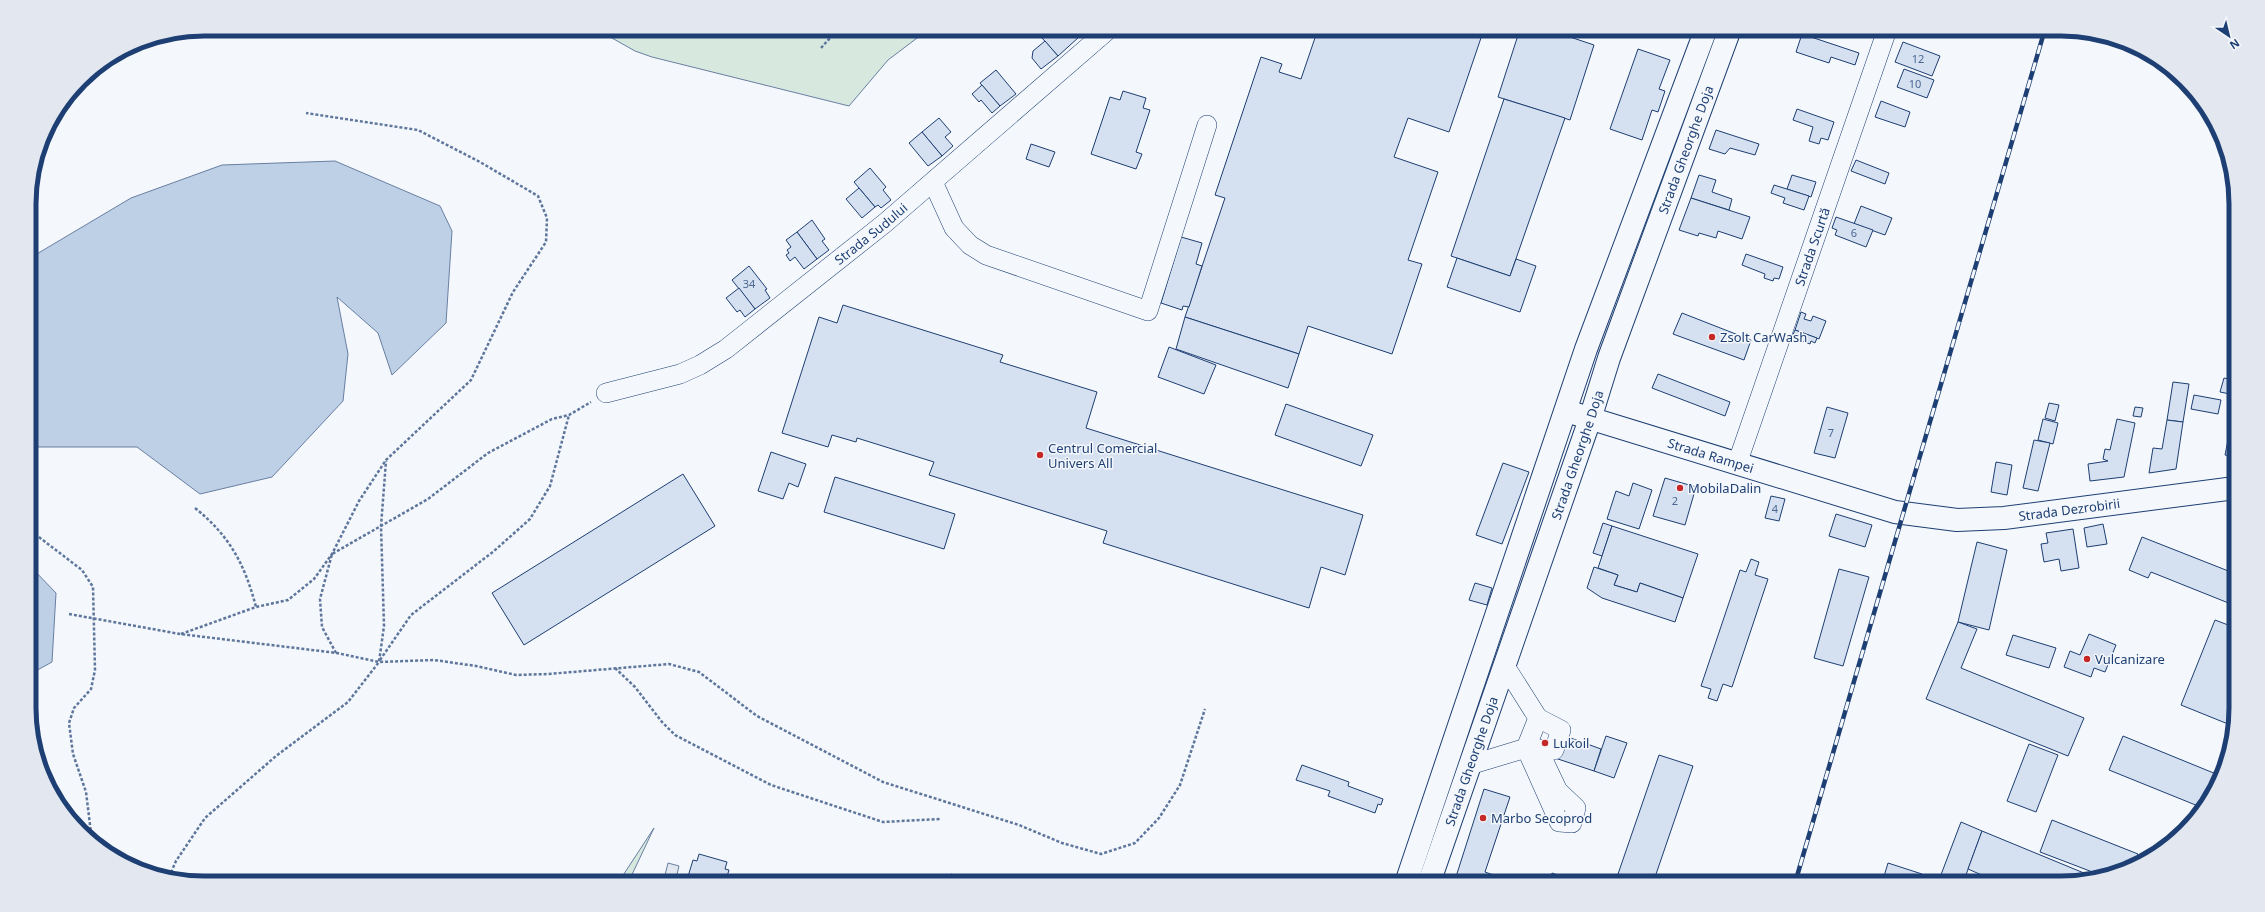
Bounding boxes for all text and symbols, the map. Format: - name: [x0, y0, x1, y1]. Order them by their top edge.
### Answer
- north arrow: [2209, 16, 2249, 56]
- text: N: [2227, 36, 2243, 53]
- house number: 12: [1912, 51, 1924, 66]
- house number: 10: [1909, 76, 1921, 91]
- street label: Strada Gheorghe Doja: [1654, 83, 1717, 216]
- street label: Strada Sudului: [831, 199, 911, 269]
- street label: Strada Scurtă: [1790, 205, 1834, 288]
- house number: 6: [1851, 225, 1857, 240]
- house number: 34: [743, 276, 756, 291]
- place label: Zsolt CarWash: [1720, 328, 1807, 346]
- marker: Zsolt CarWash: [1707, 332, 1717, 342]
- street label: Strada Gheorghe Doja: [1547, 388, 1607, 522]
- house number: 7: [1828, 425, 1834, 440]
- street label: Strada Rampei: [1666, 434, 1756, 477]
- place label: Centrul Comercial Univers All: [1048, 439, 1157, 472]
- marker: Centrul Comercial Univers All: [1035, 450, 1045, 460]
- place label: MobilaDalin: [1688, 479, 1761, 497]
- marker: MobilaDalin: [1675, 483, 1685, 493]
- house number: 2: [1672, 493, 1678, 508]
- street label: Strada Dezrobirii: [2017, 494, 2121, 525]
- house number: 4: [1772, 501, 1779, 516]
- place label: Vulcanizare: [2095, 650, 2165, 668]
- marker: Vulcanizare: [2082, 654, 2092, 664]
- street label: Strada Gheorghe Doja: [1441, 694, 1502, 828]
- place label: Lukoil: [1553, 734, 1589, 752]
- marker: Lukoil: [1540, 738, 1550, 748]
- place label: Marbo Secoprod: [1491, 809, 1592, 827]
- marker: Marbo Secoprod: [1478, 813, 1488, 823]

